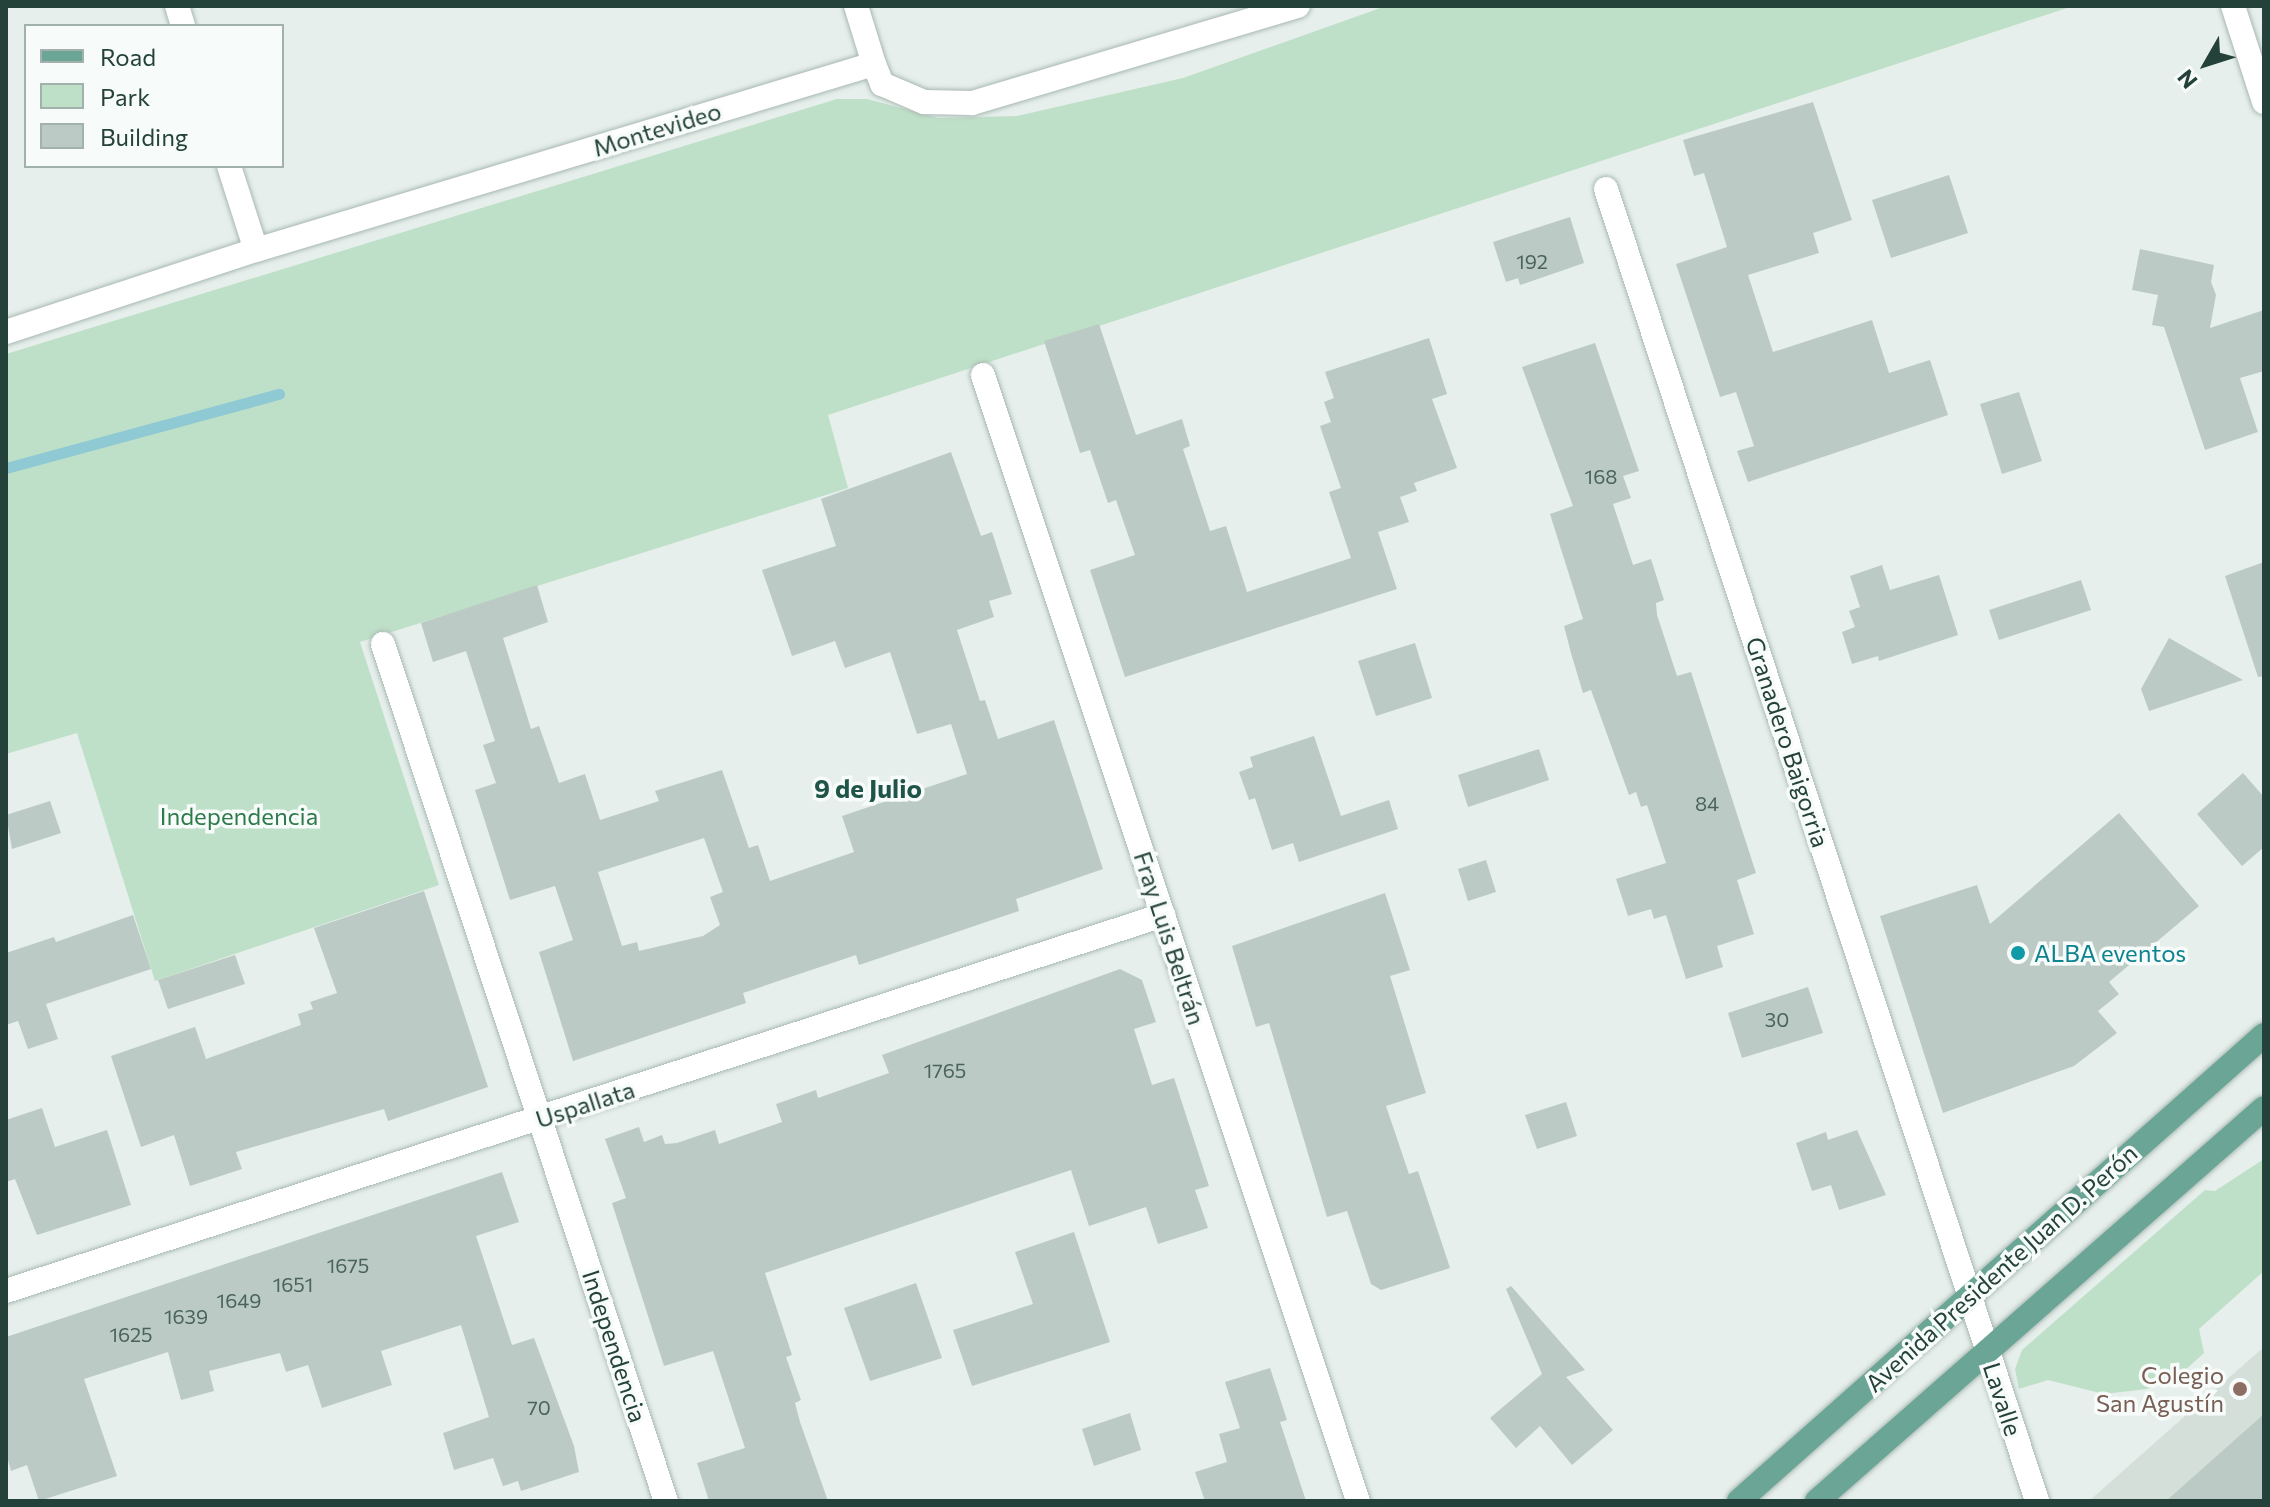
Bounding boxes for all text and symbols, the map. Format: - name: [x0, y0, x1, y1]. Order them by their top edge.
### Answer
- legend: [24, 24, 284, 168]
- north arrow: [2166, 24, 2246, 104]
- text: Road: [100, 42, 156, 71]
- text: N: [2171, 65, 2203, 94]
- text: Park: [100, 82, 150, 111]
- street label: Montevideo: [589, 96, 725, 162]
- text: Building: [100, 122, 188, 151]
- house number: 192: [1516, 249, 1548, 273]
- house number: 168: [1585, 464, 1617, 488]
- street label: Granadero Baigorria: [1740, 633, 1836, 851]
- district label: 9 de Julio: [814, 772, 922, 804]
- house number: 84: [1695, 791, 1719, 815]
- park label: Independencia: [160, 802, 318, 830]
- street label: Fray Luis Beltrán: [1128, 848, 1212, 1028]
- place label: ALBA eventos: [2034, 939, 2186, 967]
- marker: ALBA eventos: [2009, 944, 2027, 962]
- house number: 30: [1765, 1007, 1789, 1031]
- house number: 1765: [924, 1058, 966, 1082]
- street label: Uspallata: [532, 1074, 638, 1134]
- street label: Avenida Presidente Juan D. Perón: [1859, 1138, 2143, 1398]
- house number: 1675: [327, 1253, 369, 1277]
- street label: Independencia: [577, 1266, 653, 1426]
- house number: 1651: [273, 1272, 313, 1296]
- house number: 1649: [217, 1288, 261, 1312]
- house number: 1639: [164, 1304, 208, 1328]
- house number: 1625: [109, 1322, 153, 1346]
- street label: Lavalle: [1978, 1359, 2028, 1439]
- place label: Colegio San Agustín: [2096, 1361, 2224, 1417]
- marker: Colegio San Agustín: [2231, 1380, 2249, 1398]
- house number: 70: [527, 1395, 551, 1419]

